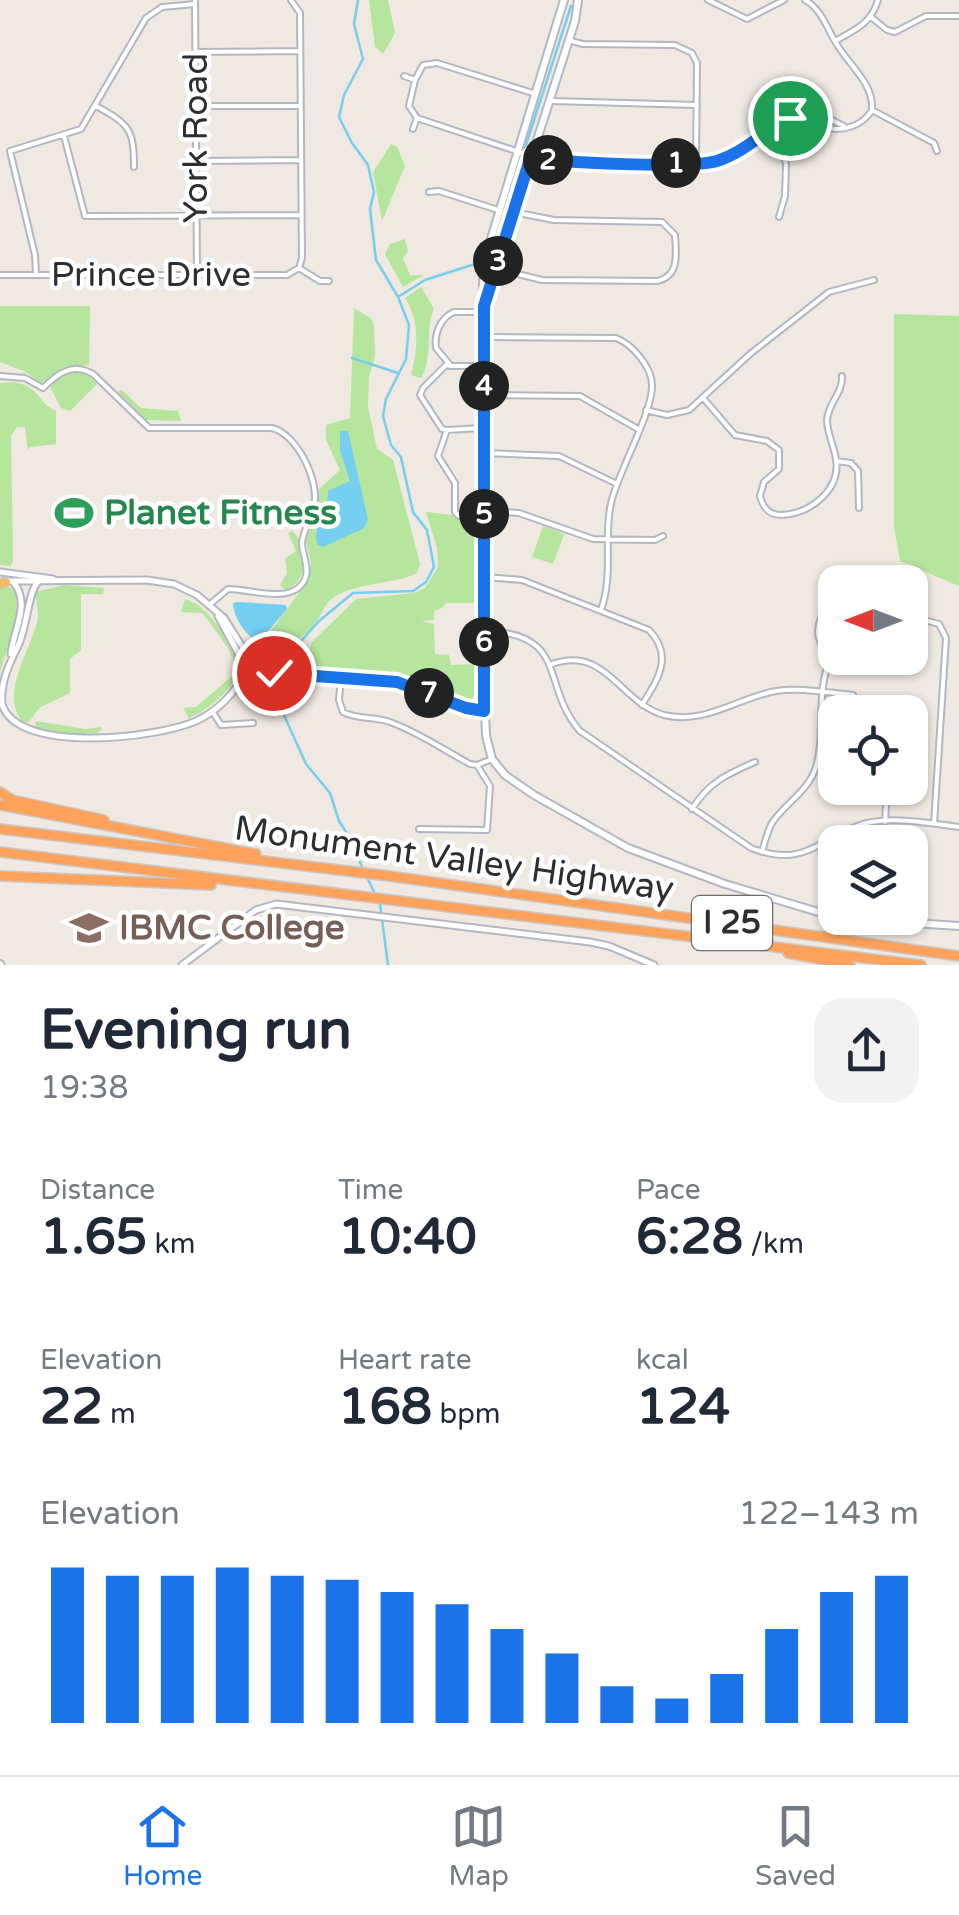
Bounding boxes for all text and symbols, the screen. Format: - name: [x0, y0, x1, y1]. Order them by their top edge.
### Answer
- street label: York Road: [175, 53, 217, 223]
- pin: [748, 76, 833, 161]
- icon: arrive: [763, 91, 818, 146]
- pin: 2: [523, 135, 573, 185]
- pin: 1: [651, 138, 701, 188]
- text: 2: [539, 143, 557, 177]
- text: 1: [667, 146, 685, 180]
- pin: 3: [473, 236, 523, 286]
- text: 3: [489, 244, 507, 278]
- street label: Prince Drive: [51, 254, 251, 296]
- pin: 4: [459, 361, 509, 411]
- text: 4: [475, 369, 493, 403]
- pin: 5: [459, 489, 509, 539]
- sports icon: Planet Fitness: [53, 492, 95, 534]
- place label: Planet Fitness: [104, 492, 337, 534]
- text: 5: [475, 497, 493, 531]
- north arrow: [818, 565, 928, 675]
- map controls: [818, 565, 928, 935]
- pin: 6: [459, 617, 509, 667]
- text: 6: [475, 625, 493, 659]
- pin: [232, 631, 317, 716]
- icon: check: [247, 646, 302, 701]
- pin: 7: [404, 668, 454, 718]
- text: 7: [420, 676, 438, 710]
- button: locate: [818, 695, 928, 805]
- street label: Monument Valley Highway: [232, 807, 676, 911]
- button: layers: [818, 825, 928, 935]
- road number: I 25: [692, 896, 772, 950]
- school or university icon: IBMC College: [68, 907, 110, 949]
- place label: IBMC College: [119, 907, 345, 949]
- text: Evening run: [40, 998, 352, 1064]
- button: share: [814, 998, 919, 1103]
- text: 19:38: [40, 1069, 129, 1107]
- text: Distance: [40, 1173, 155, 1207]
- text: Time: [338, 1173, 403, 1207]
- text: Pace: [636, 1173, 700, 1207]
- text: 1.65: [40, 1207, 147, 1267]
- text: 10:40: [338, 1207, 477, 1267]
- text: 6:28: [636, 1207, 743, 1267]
- text: km: [147, 1227, 195, 1261]
- text: /km: [743, 1227, 804, 1261]
- text: Elevation: [40, 1343, 162, 1377]
- text: Heart rate: [338, 1343, 472, 1377]
- text: kcal: [636, 1343, 689, 1377]
- text: 22: [40, 1377, 103, 1437]
- text: 168: [338, 1377, 432, 1437]
- text: 124: [636, 1377, 730, 1437]
- text: m: [103, 1397, 136, 1431]
- text: bpm: [432, 1397, 501, 1431]
- text: Elevation: [40, 1495, 180, 1533]
- text: 122–143 m: [739, 1495, 919, 1533]
- tab: Home: [123, 1799, 202, 1893]
- tab: Map: [448, 1799, 509, 1893]
- tab: Saved: [755, 1799, 836, 1893]

